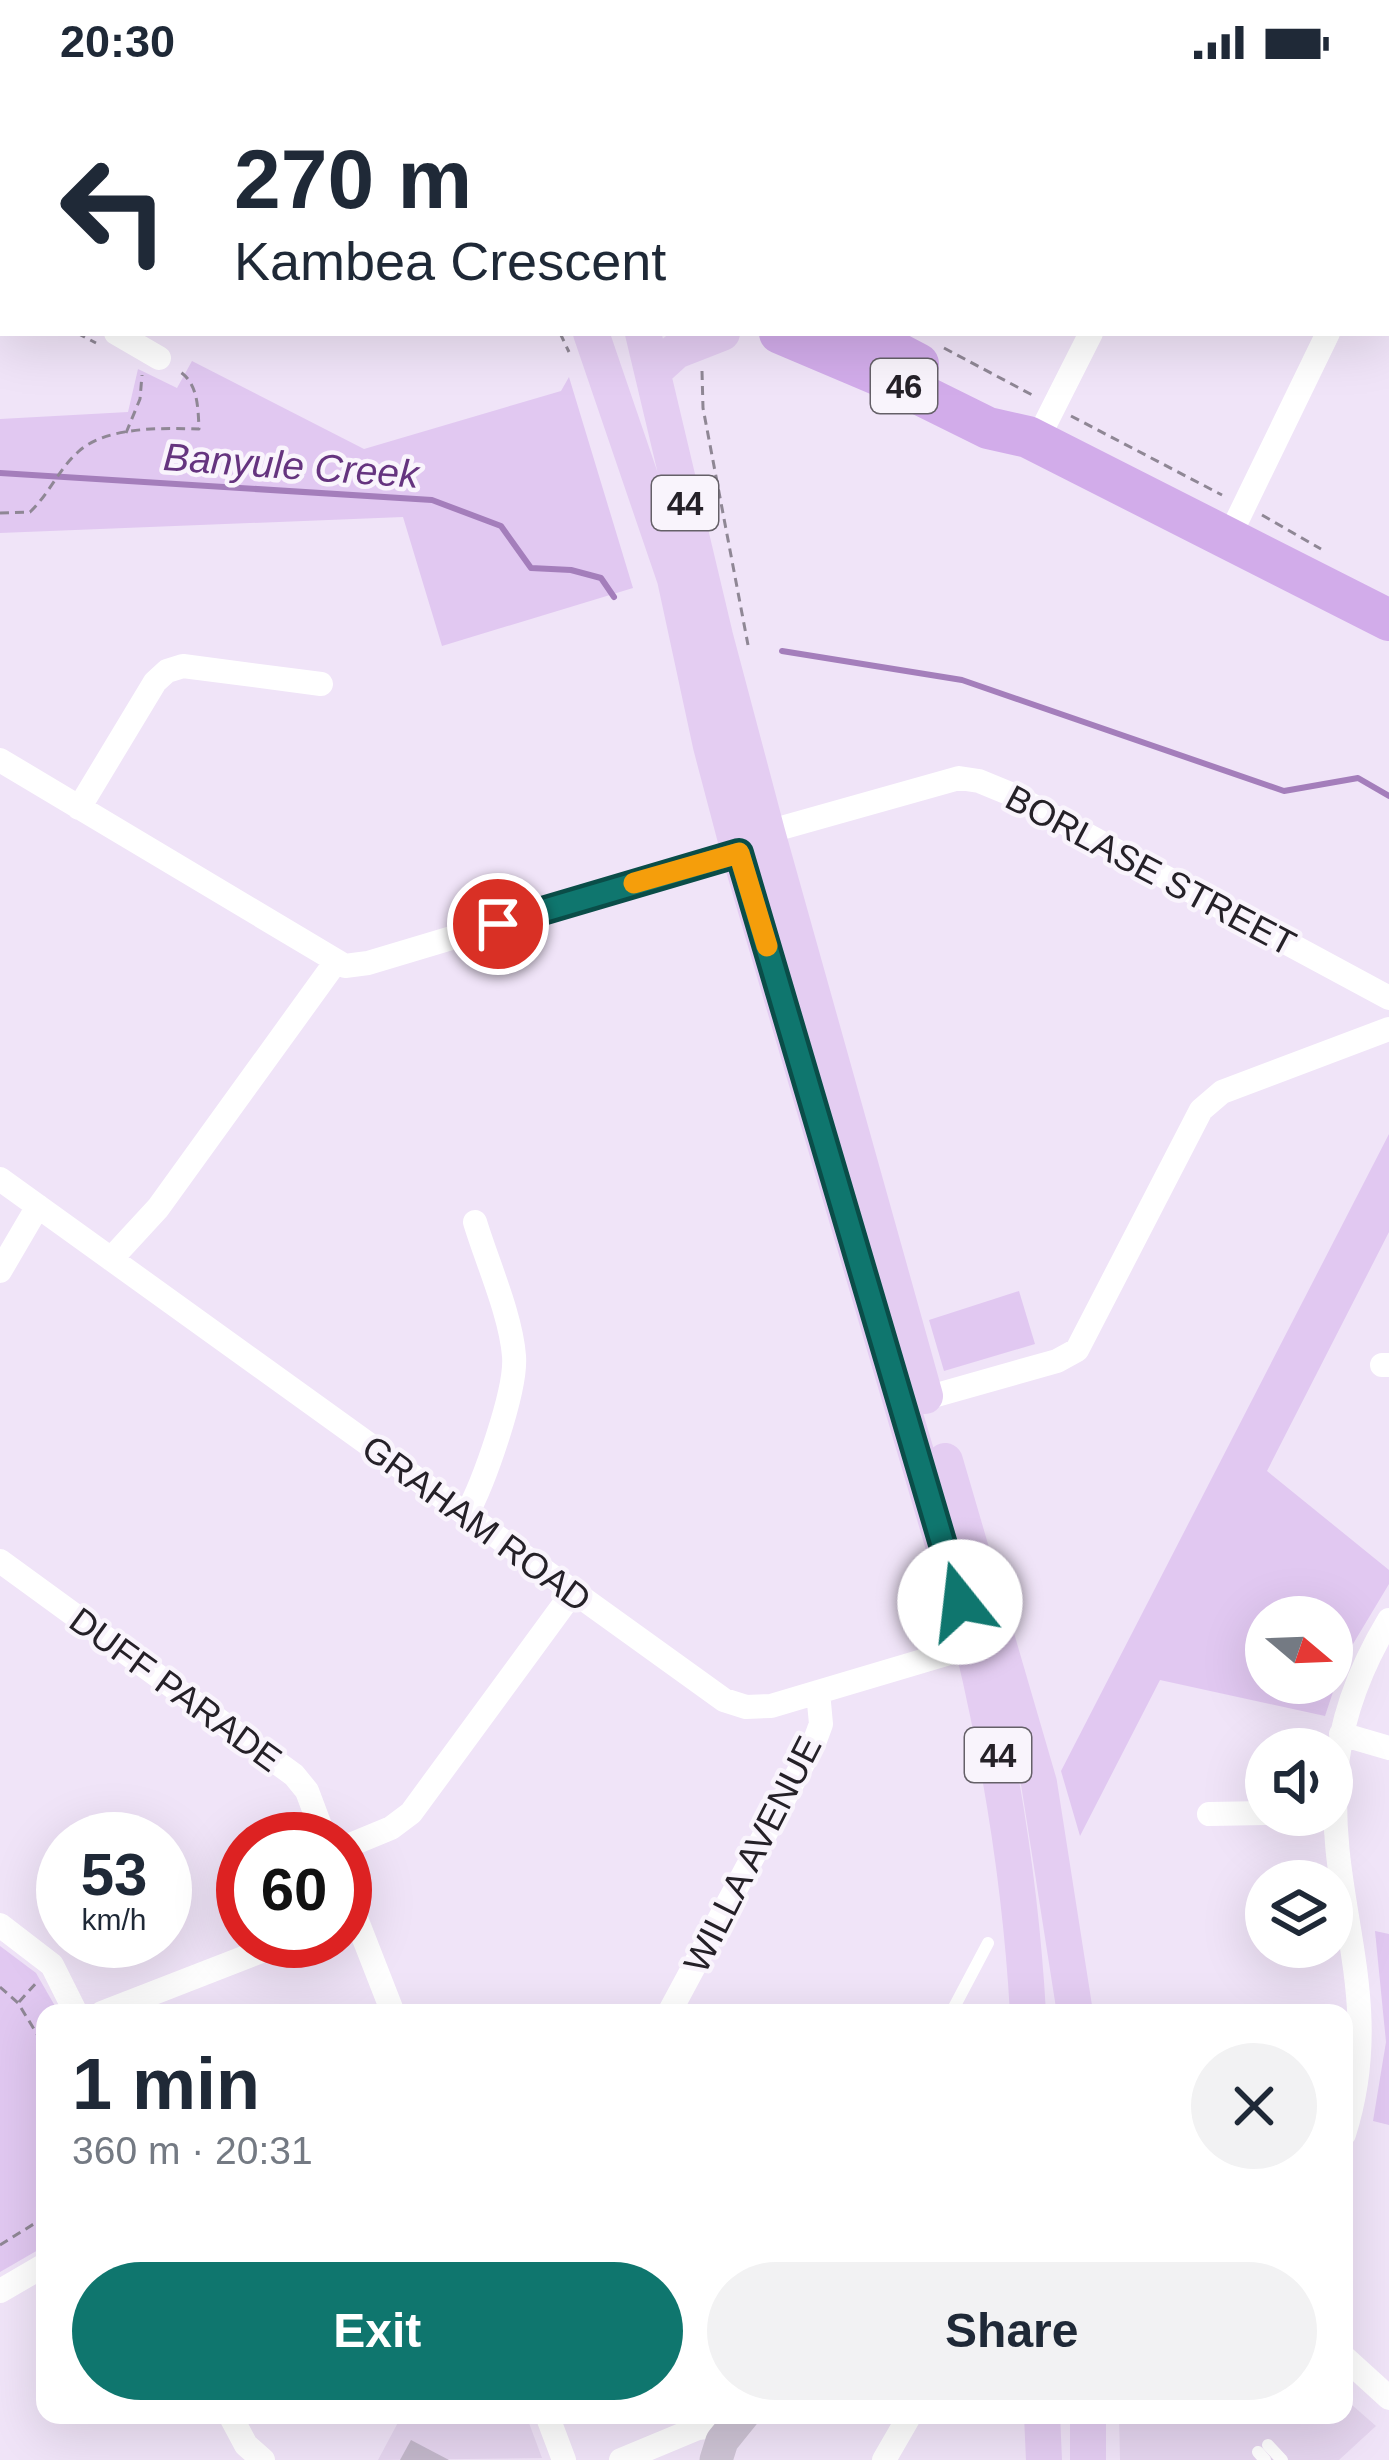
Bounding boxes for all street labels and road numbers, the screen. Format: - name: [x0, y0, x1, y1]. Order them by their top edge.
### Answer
- road number: 46: [871, 359, 937, 413]
- road number: 44: [652, 476, 718, 530]
- street label: BORLASE STREET: [999, 777, 1303, 964]
- street label: GRAHAM ROAD: [355, 1427, 599, 1620]
- street label: DUFF PARADE: [62, 1599, 289, 1780]
- road number: 44: [965, 1728, 1031, 1782]
- street label: WILLA AVENUE: [675, 1729, 830, 1979]

